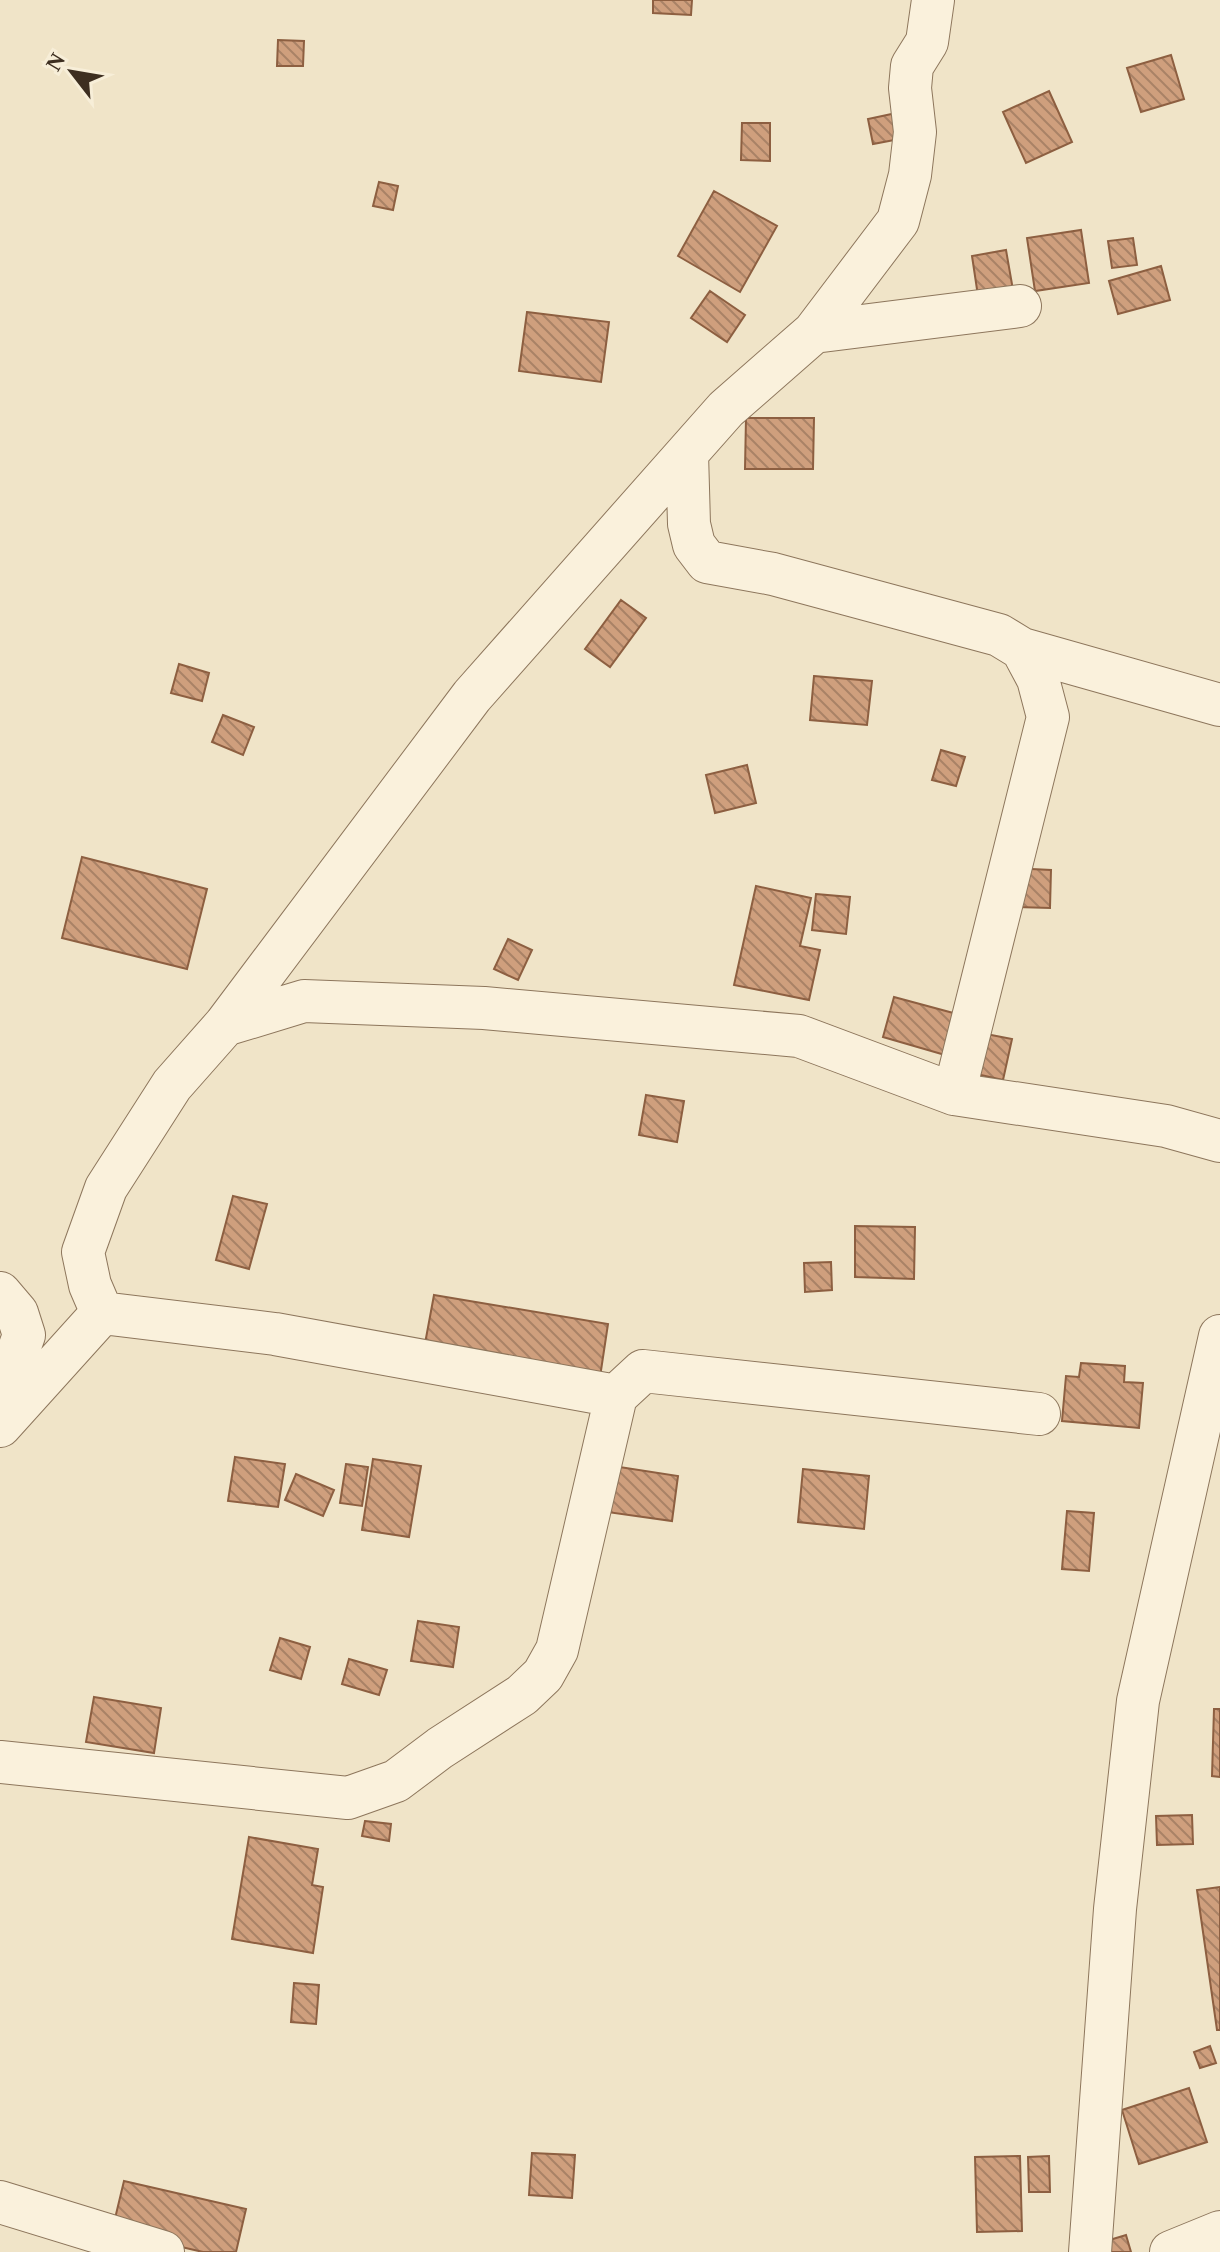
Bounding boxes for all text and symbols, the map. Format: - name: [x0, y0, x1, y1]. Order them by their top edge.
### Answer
- north arrow: [32, 32, 112, 112]
- text: N: [40, 49, 70, 75]

